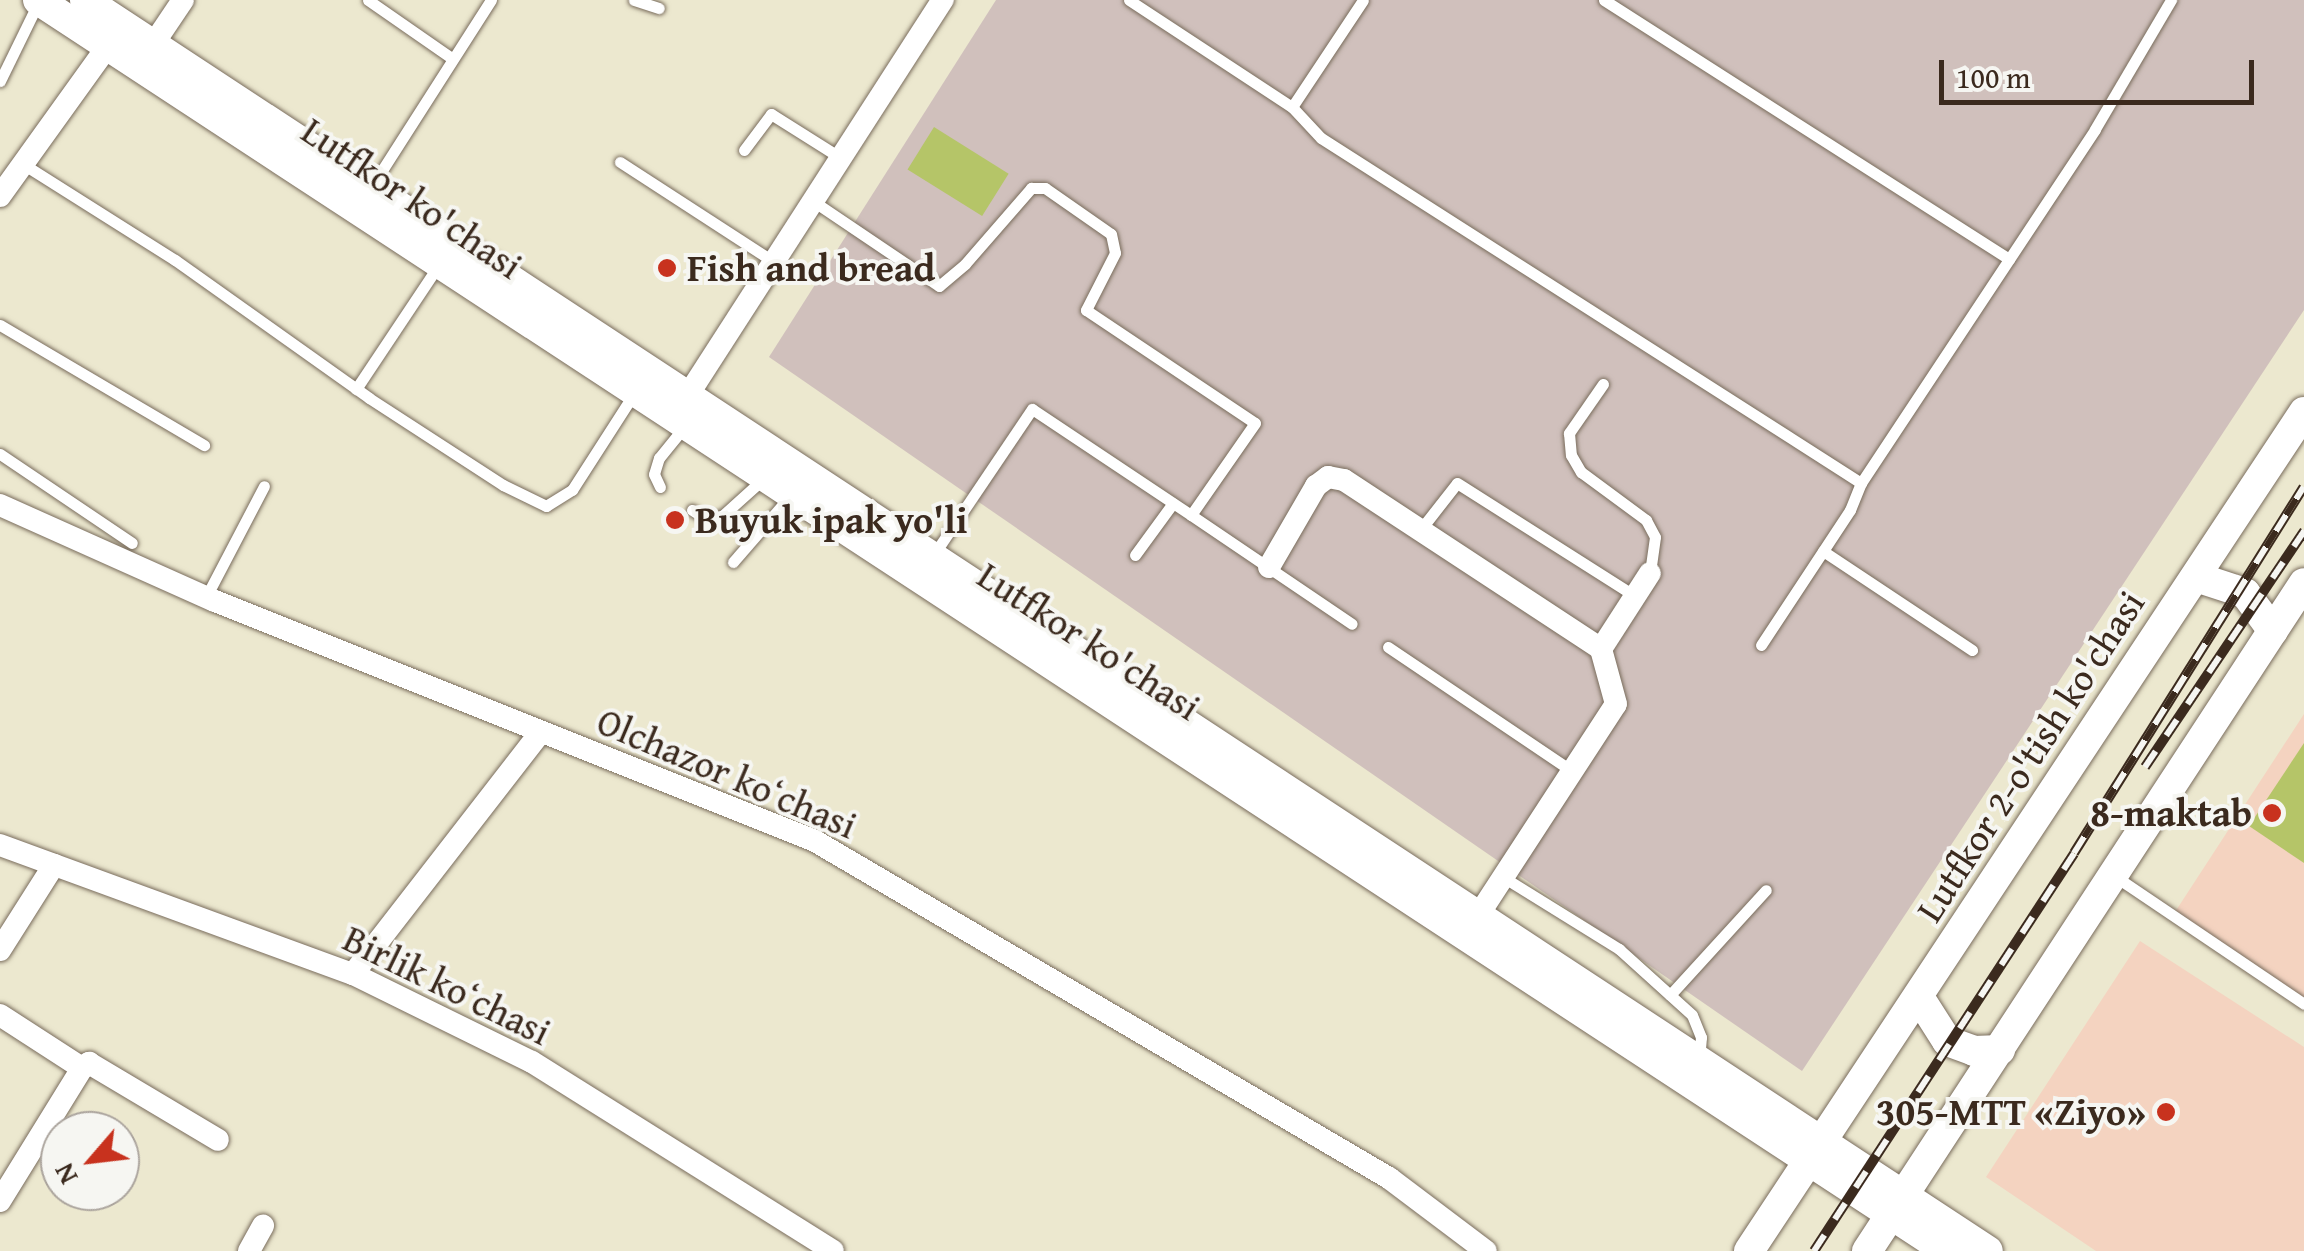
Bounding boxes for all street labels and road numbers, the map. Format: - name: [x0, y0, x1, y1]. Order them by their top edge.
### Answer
- street label: Lutfkor ko'chasi: [293, 108, 531, 288]
- street label: Lutfkor ko'chasi: [969, 552, 1209, 730]
- street label: Lutfkor 2-o'tish ko'chasi: [1906, 582, 2154, 930]
- street label: Olchazor koʻchasi: [591, 698, 863, 848]
- street label: Birlik koʻchasi: [336, 915, 558, 1055]

